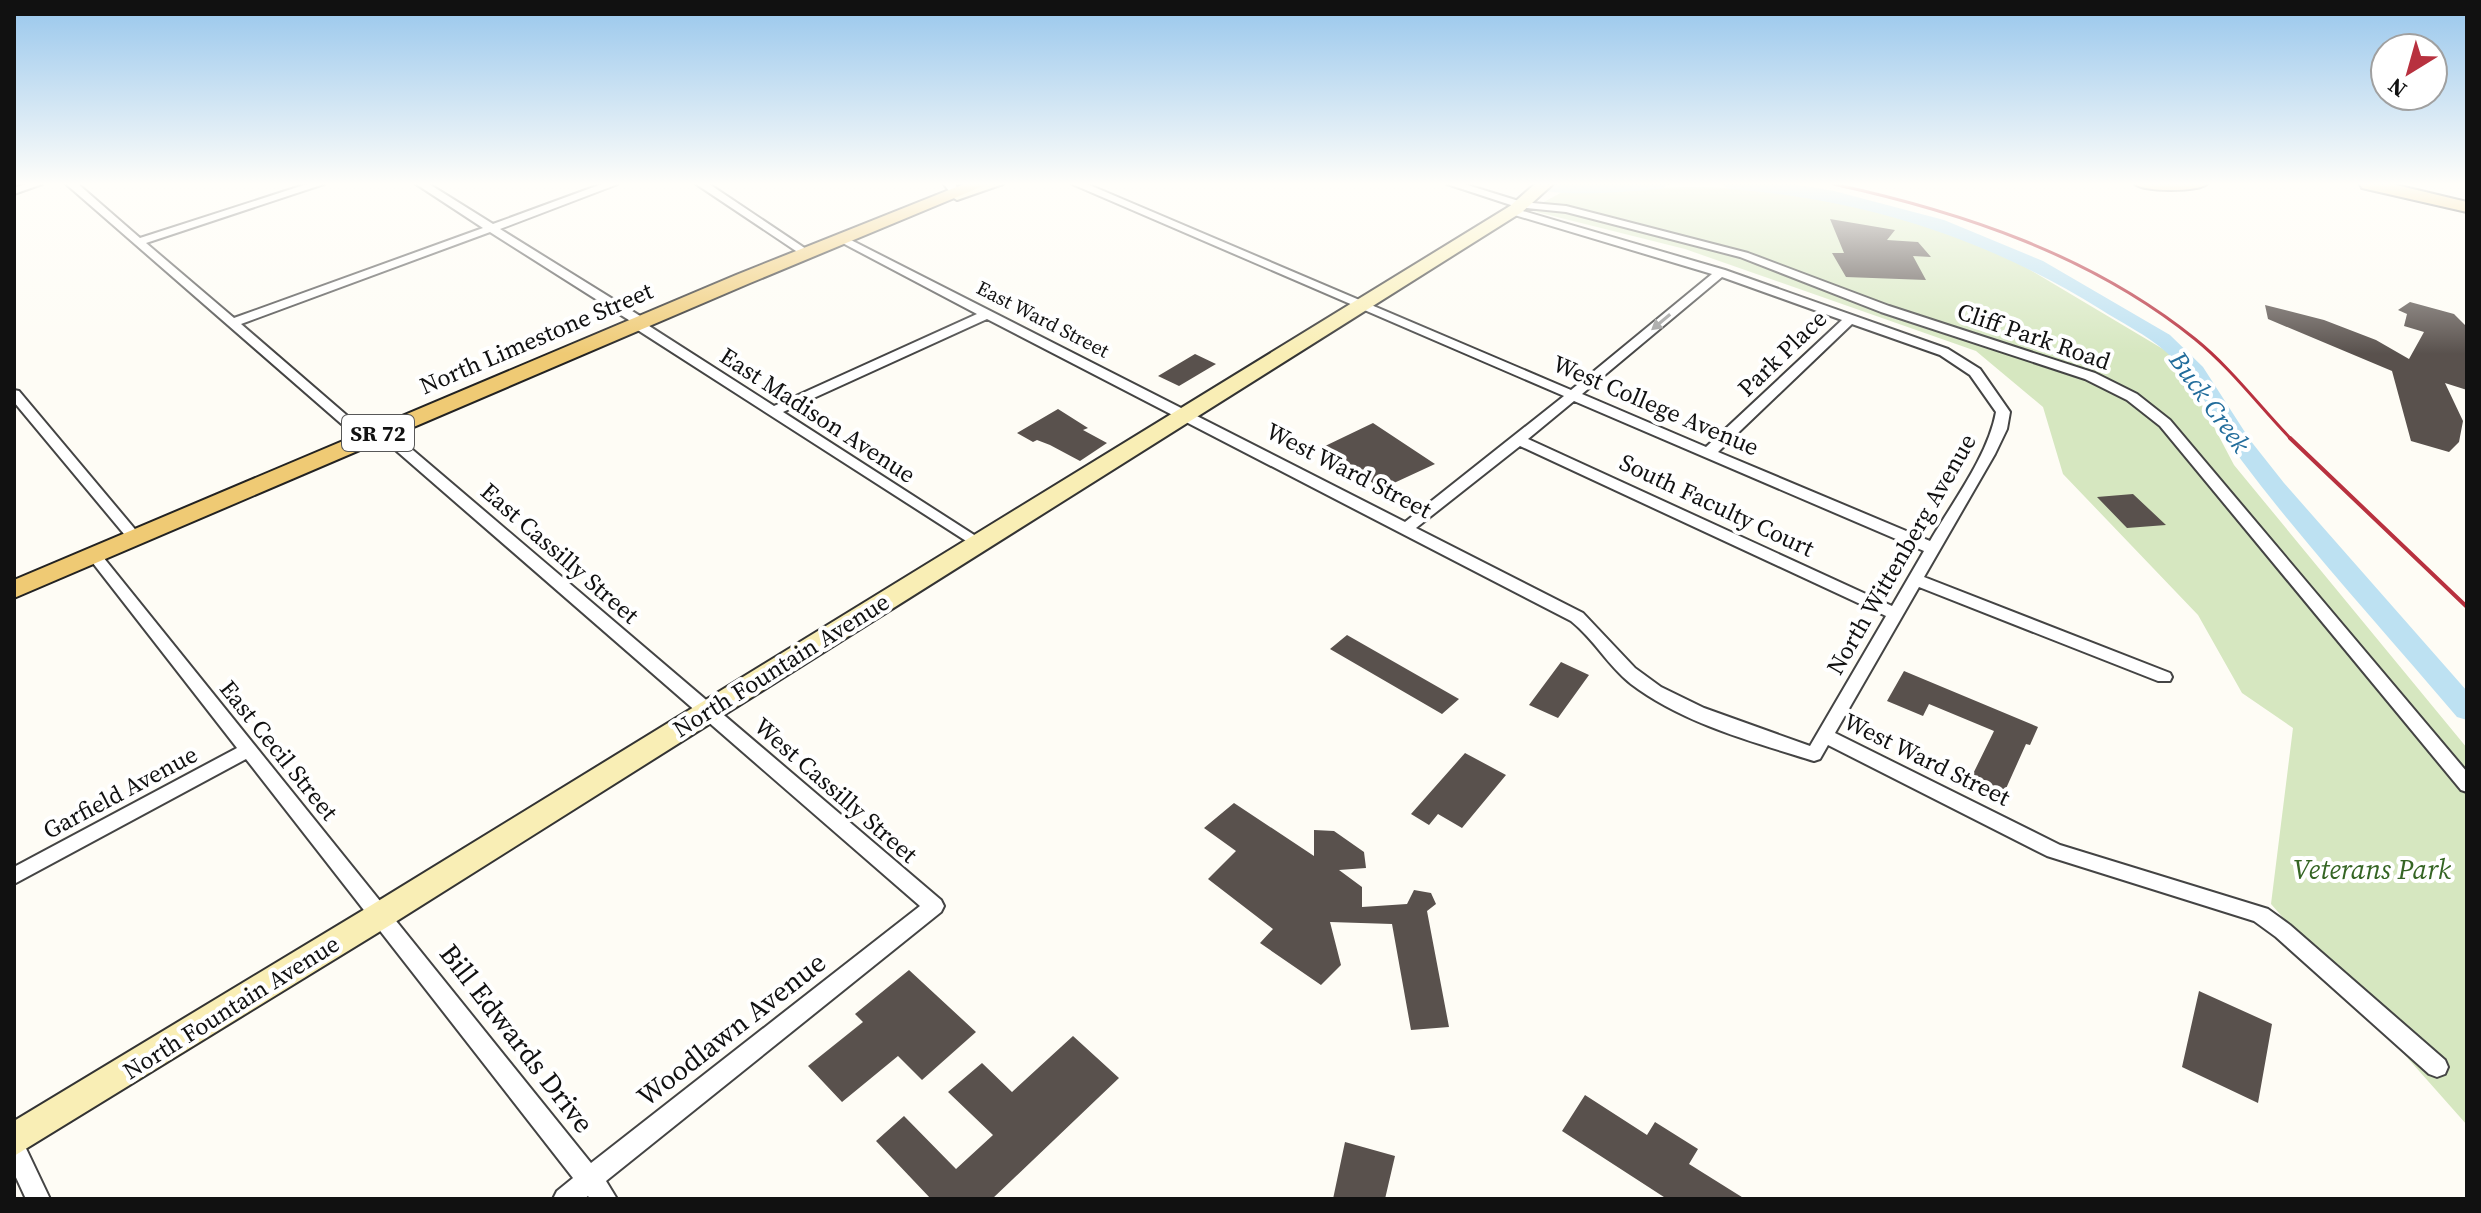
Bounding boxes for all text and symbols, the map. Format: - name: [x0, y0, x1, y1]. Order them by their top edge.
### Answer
- north arrow: [2369, 32, 2449, 112]
- text: N: [2382, 71, 2412, 105]
- street label: North Limestone Street: [414, 274, 658, 402]
- street label: East Ward Street: [972, 274, 1115, 365]
- street label: Cliff Park Road: [1953, 294, 2115, 378]
- street label: Park Place: [1730, 302, 1834, 404]
- one-way arrow: [1651, 313, 1671, 330]
- street label: East Madison Avenue: [714, 339, 922, 491]
- water label: Buck Creek: [2160, 343, 2259, 461]
- street label: West College Avenue: [1548, 347, 1764, 463]
- street label: West Ward Street: [1261, 414, 1437, 526]
- road number: SR 72: [342, 415, 414, 451]
- street label: North Wittenberg Avenue: [1818, 427, 1984, 681]
- street label: South Faculty Court: [1614, 445, 1820, 565]
- street label: East Cassilly Street: [474, 475, 646, 631]
- street label: North Fountain Avenue: [667, 585, 895, 745]
- street label: East Cecil Street: [212, 673, 346, 827]
- street label: West Ward Street: [1838, 704, 2016, 814]
- street label: West Cassilly Street: [747, 710, 925, 870]
- street label: Garfield Avenue: [37, 737, 203, 847]
- park label: Veterans Park: [2293, 850, 2452, 888]
- street label: North Fountain Avenue: [117, 927, 345, 1087]
- street label: Bill Edwards Drive: [431, 936, 603, 1140]
- street label: Woodlawn Avenue: [629, 943, 833, 1115]

